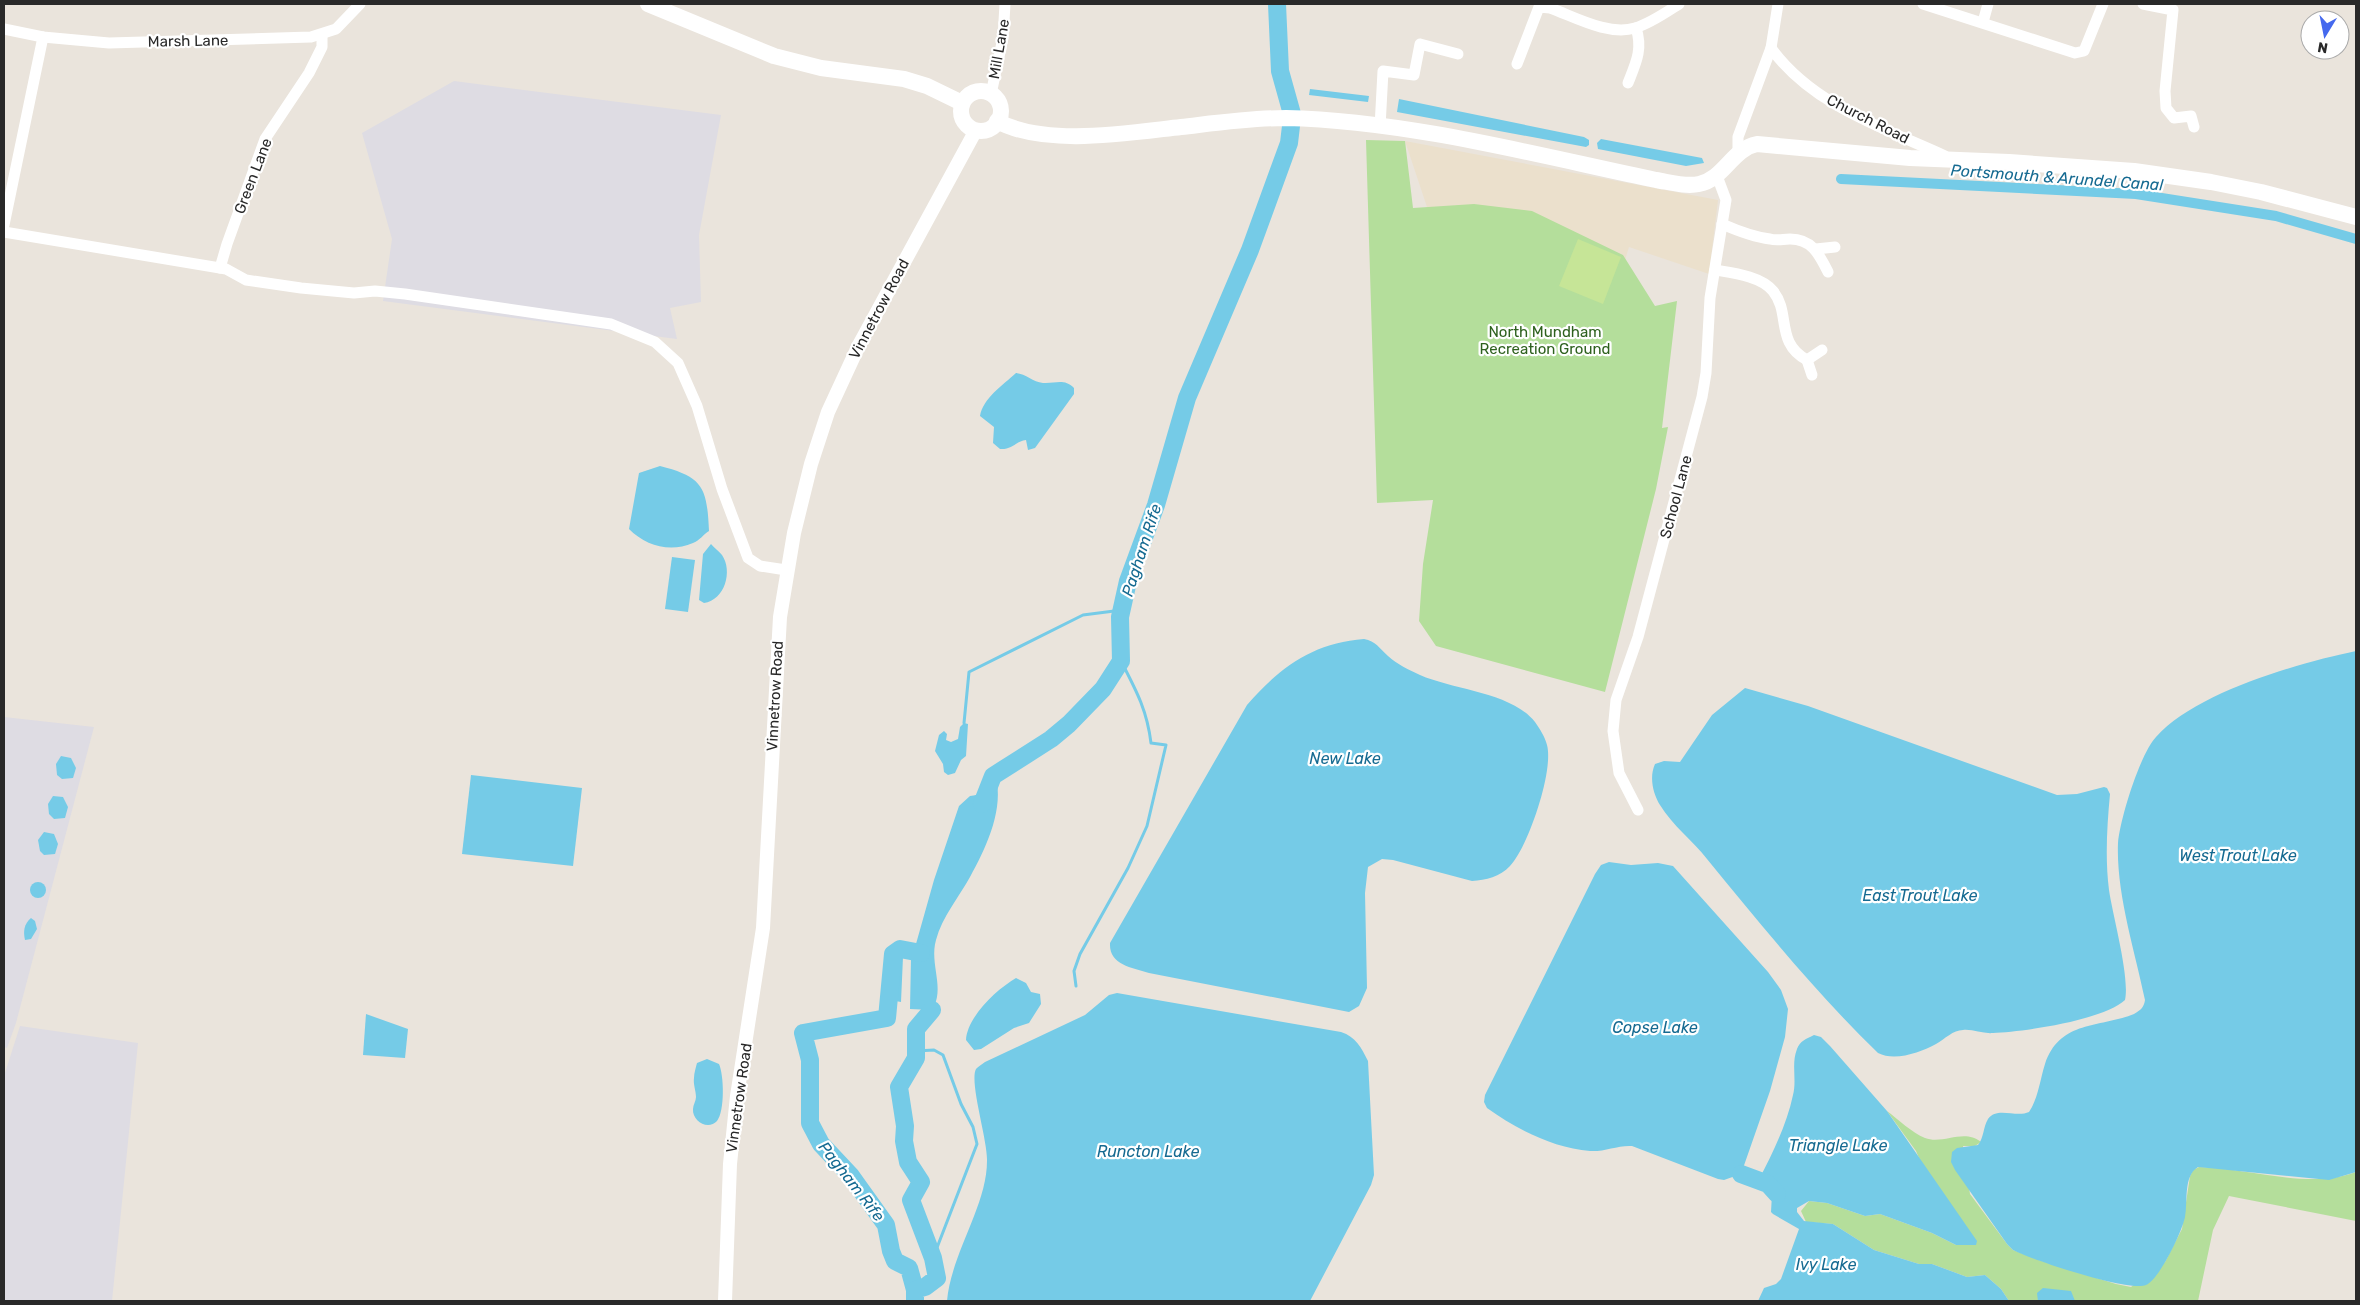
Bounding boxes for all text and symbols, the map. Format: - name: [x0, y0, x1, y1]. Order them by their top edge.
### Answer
- north arrow: [2300, 10, 2350, 60]
- street label: Mill Lane: [985, 18, 1013, 80]
- street label: Marsh Lane: [148, 31, 228, 51]
- text: N: [2316, 38, 2329, 57]
- street label: Church Road: [1824, 90, 1912, 148]
- street label: Green Lane: [230, 136, 276, 216]
- water label: Portsmouth & Arundel Canal: [1950, 161, 2165, 194]
- street label: Vinnetrow Road: [845, 256, 913, 362]
- park label: North Mundham Recreation Ground: [1480, 323, 1610, 358]
- street label: School Lane: [1656, 453, 1696, 541]
- water label: Pagham Rife: [1118, 502, 1165, 599]
- street label: Vinnetrow Road: [763, 640, 787, 752]
- water label: New Lake: [1309, 749, 1381, 768]
- water label: West Trout Lake: [2179, 846, 2297, 865]
- water label: East Trout Lake: [1862, 886, 1978, 905]
- water label: Copse Lake: [1612, 1018, 1698, 1037]
- street label: Vinnetrow Road: [722, 1042, 756, 1154]
- water label: Triangle Lake: [1789, 1136, 1887, 1155]
- water label: Pagham Rife: [815, 1138, 889, 1225]
- water label: Runcton Lake: [1097, 1142, 1199, 1161]
- water label: Ivy Lake: [1796, 1255, 1856, 1274]

